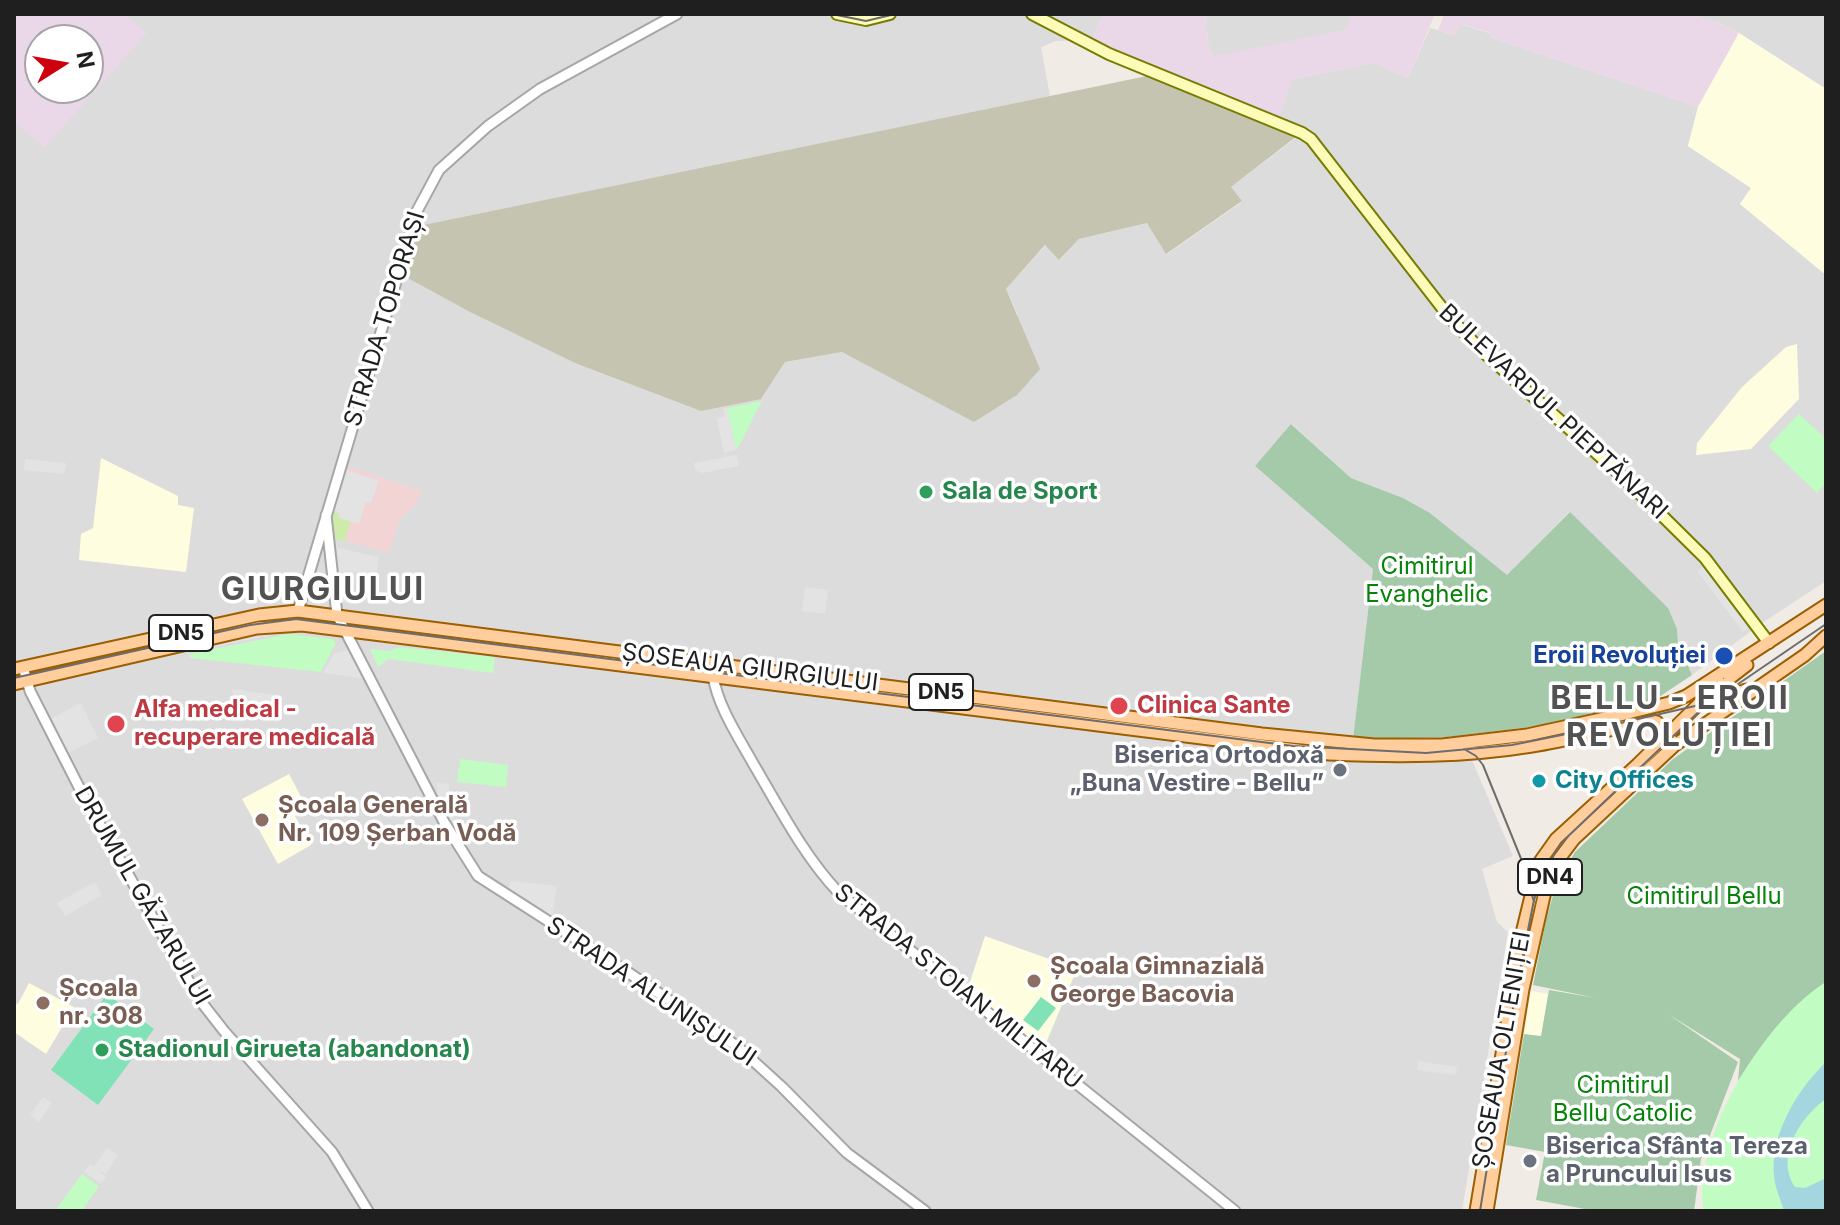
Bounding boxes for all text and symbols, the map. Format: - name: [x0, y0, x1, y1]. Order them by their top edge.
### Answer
- north arrow: [24, 24, 104, 104]
- text: N: [71, 49, 100, 71]
- street label: STRADA TOPORAȘI: [339, 208, 431, 430]
- street label: BULEVARDUL PIEPTĂNARI: [1433, 298, 1673, 526]
- place label: Sala de Sport: [942, 478, 1097, 506]
- marker: Sala de Sport: [917, 483, 935, 501]
- park label: Cimitirul Evanghelic: [1365, 553, 1489, 609]
- district label: GIURGIULUI: [221, 571, 425, 609]
- road number: DN5: [149, 615, 213, 651]
- street label: ȘOSEAUA GIURGIULUI: [620, 638, 880, 698]
- place label: Eroii Revoluției: [1533, 642, 1706, 670]
- marker: Eroii Revoluției: [1713, 645, 1735, 667]
- road number: DN5: [909, 674, 973, 710]
- district label: BELLU - EROII REVOLUȚIEI: [1550, 680, 1790, 755]
- place label: Clinica Sante: [1137, 692, 1291, 720]
- marker: Clinica Sante: [1108, 695, 1130, 717]
- place label: Alfa medical - recuperare medicală: [134, 696, 375, 752]
- marker: Alfa medical - recuperare medicală: [105, 713, 127, 735]
- place label: Biserica Ortodoxă „Buna Vestire - Bellu”: [1070, 742, 1324, 798]
- marker: Biserica Ortodoxă „Buna Vestire - Bellu”: [1331, 761, 1349, 779]
- place label: City Offices: [1555, 767, 1694, 795]
- marker: City Offices: [1530, 772, 1548, 790]
- street label: DRUMUL GĂZARULUI: [68, 782, 216, 1010]
- place label: Școala Generală Nr. 109 Șerban Vodă: [278, 792, 516, 848]
- marker: Școala Generală Nr. 109 Șerban Vodă: [253, 811, 271, 829]
- road number: DN4: [1518, 859, 1582, 895]
- street label: STRADA STOIAN MILITARU: [828, 878, 1088, 1096]
- park label: Cimitirul Bellu: [1626, 883, 1782, 911]
- street label: STRADA ALUNIȘULUI: [541, 911, 761, 1073]
- street label: ȘOSEAUA OLTENIȚEI: [1467, 929, 1537, 1171]
- place label: Școala Gimnazială George Bacovia: [1050, 953, 1265, 1009]
- marker: Școala Gimnazială George Bacovia: [1025, 972, 1043, 990]
- place label: Școala nr. 308: [59, 975, 143, 1031]
- marker: Școala nr. 308: [34, 994, 52, 1012]
- place label: Stadionul Girueta (abandonat): [118, 1036, 471, 1064]
- marker: Stadionul Girueta (abandonat): [93, 1041, 111, 1059]
- park label: Cimitirul Bellu Catolic: [1553, 1072, 1693, 1128]
- place label: Biserica Sfânta Tereza a Pruncului Isus: [1546, 1133, 1808, 1189]
- marker: Biserica Sfânta Tereza a Pruncului Isus: [1521, 1152, 1539, 1170]

